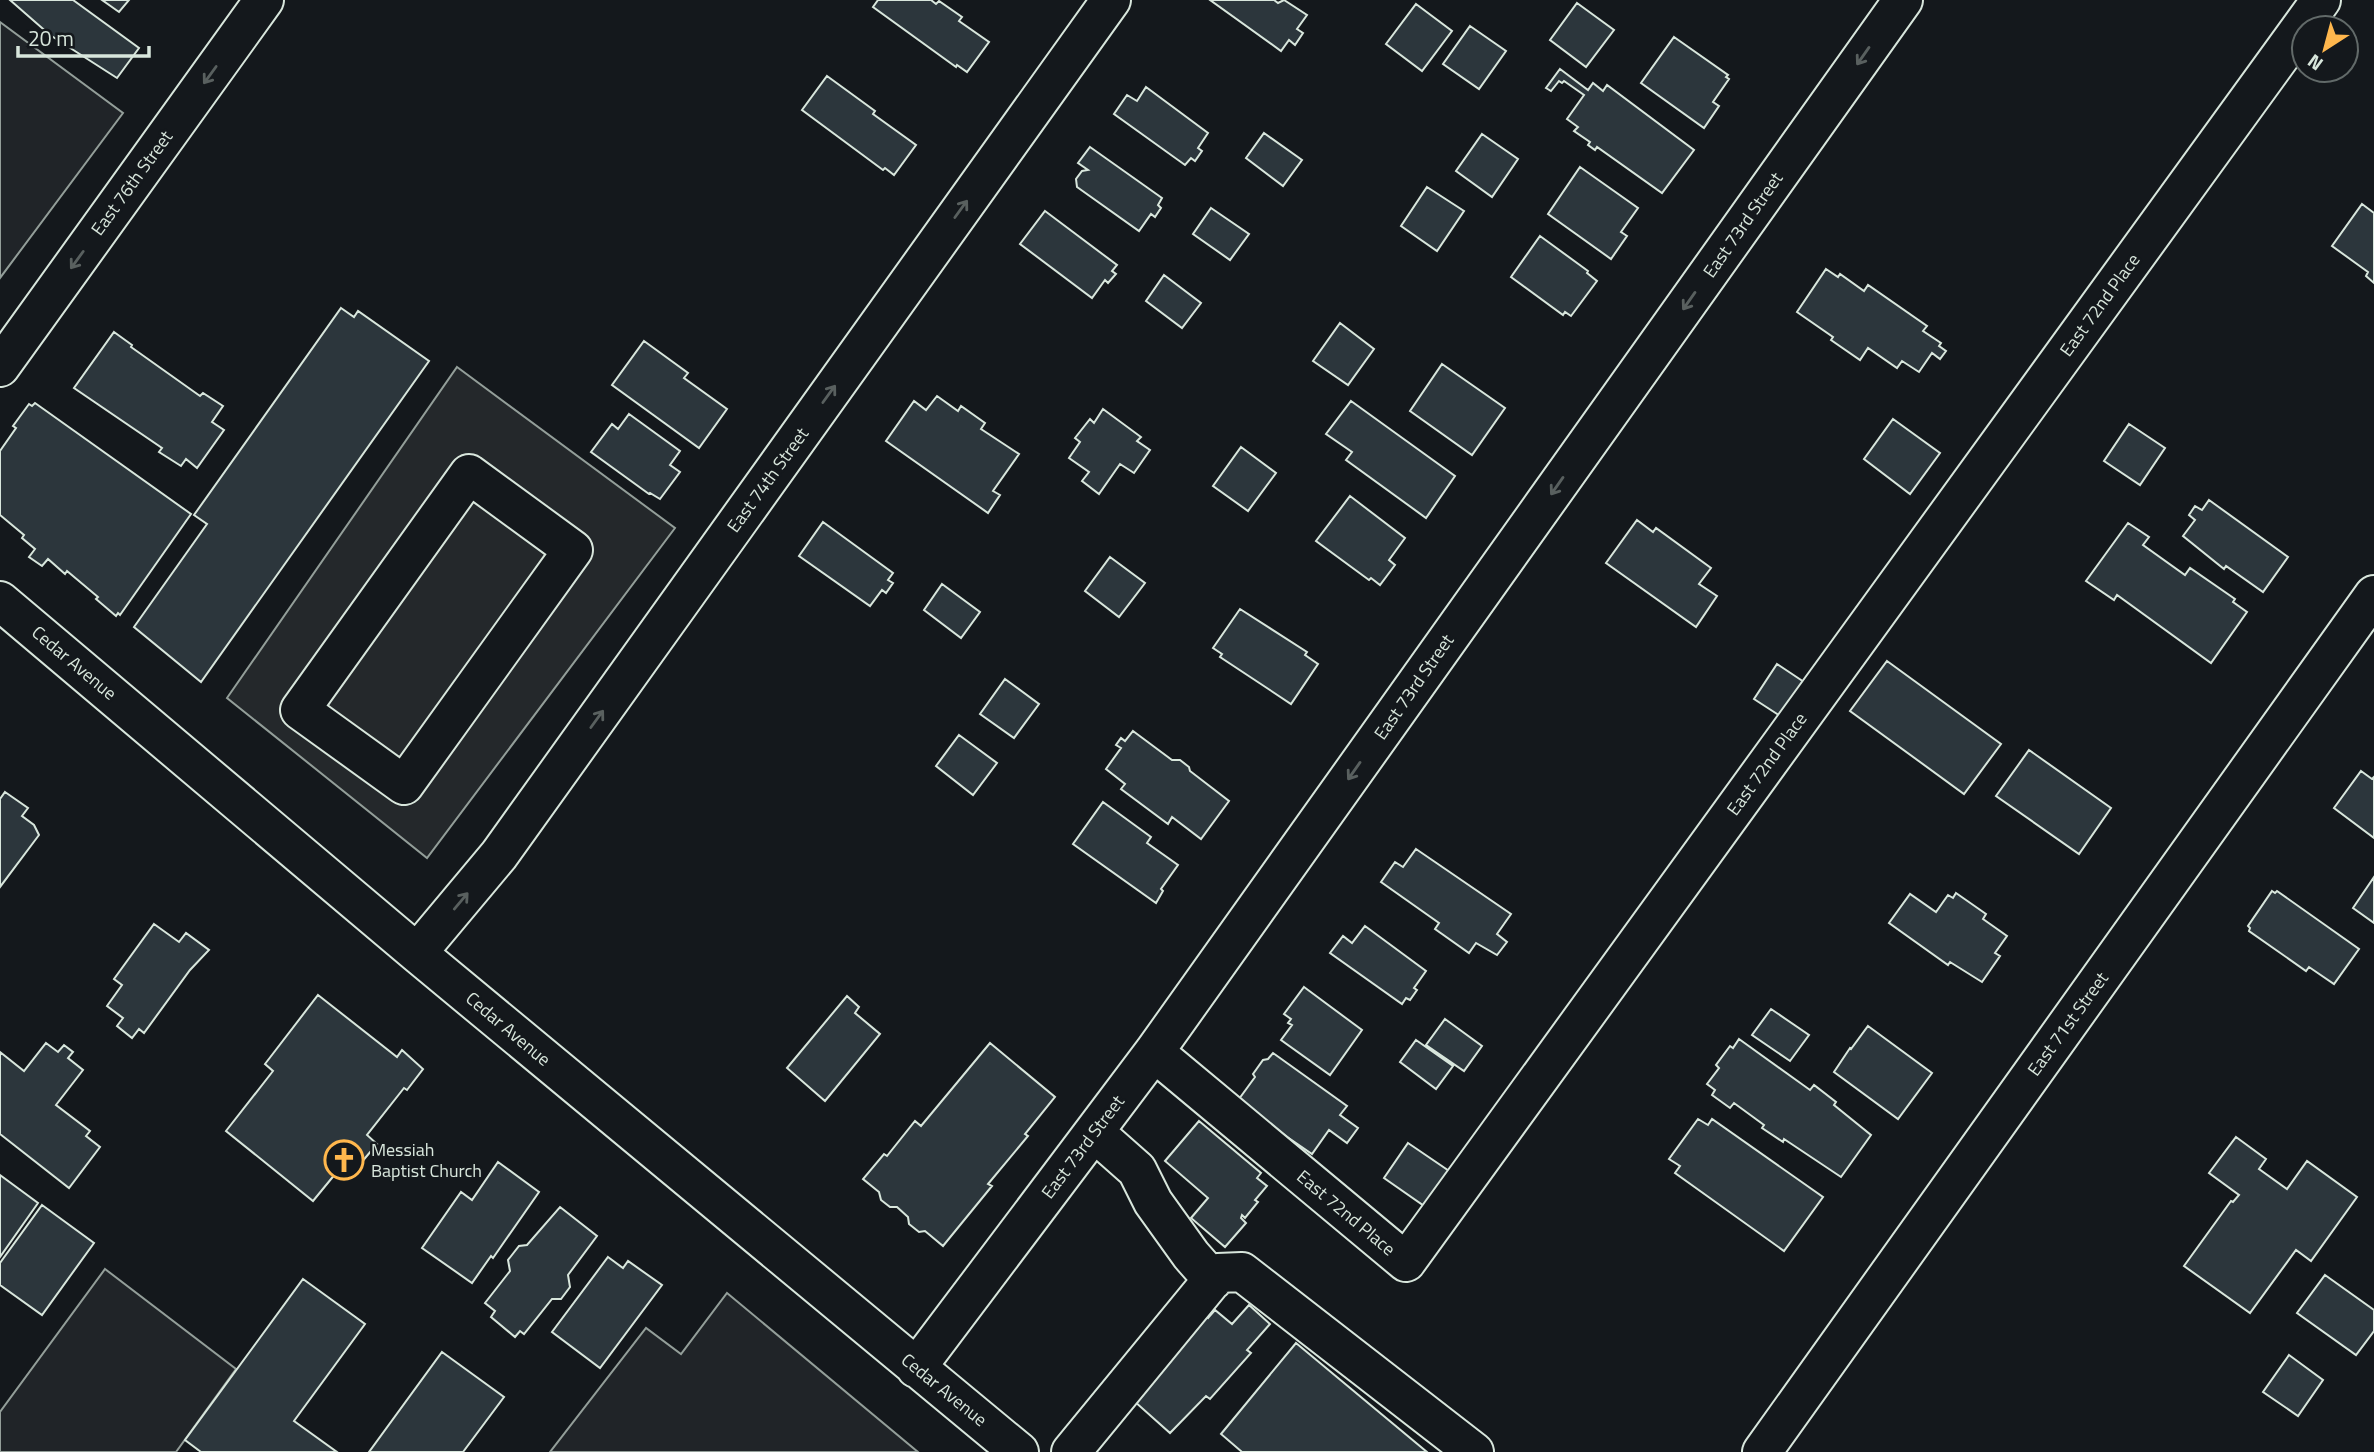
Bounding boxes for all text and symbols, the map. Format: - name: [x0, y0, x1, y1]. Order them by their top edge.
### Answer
- scale bar: [18, 14, 149, 58]
- north arrow: [2290, 14, 2360, 84]
- text: 20 m: [28, 22, 74, 54]
- one-way arrow: [1856, 46, 1870, 65]
- text: N: [2301, 48, 2329, 79]
- one-way arrow: [202, 65, 217, 84]
- street label: East 76th Street: [84, 124, 179, 241]
- street label: East 73rd Street: [1696, 166, 1790, 283]
- one-way arrow: [954, 200, 968, 219]
- street label: East 72nd Place: [2053, 248, 2146, 362]
- one-way arrow: [70, 250, 84, 269]
- one-way arrow: [1682, 291, 1696, 310]
- one-way arrow: [822, 385, 836, 404]
- street label: East 74th Street: [720, 421, 815, 538]
- one-way arrow: [1550, 476, 1564, 495]
- street label: Cedar Avenue: [26, 619, 123, 706]
- street label: East 73rd Street: [1367, 628, 1461, 745]
- street label: East 72nd Place: [1720, 707, 1813, 821]
- one-way arrow: [590, 710, 604, 729]
- one-way arrow: [1347, 761, 1361, 780]
- one-way arrow: [452, 892, 468, 910]
- street label: East 71st Street: [2021, 966, 2115, 1081]
- street label: Cedar Avenue: [460, 985, 557, 1072]
- street label: East 73rd Street: [1035, 1089, 1131, 1204]
- place label: Messiah Baptist Church: [371, 1136, 482, 1184]
- church icon: Messiah Baptist Church: [323, 1139, 365, 1181]
- street label: East 72nd Place: [1291, 1163, 1402, 1262]
- street label: Cedar Avenue: [896, 1346, 993, 1433]

